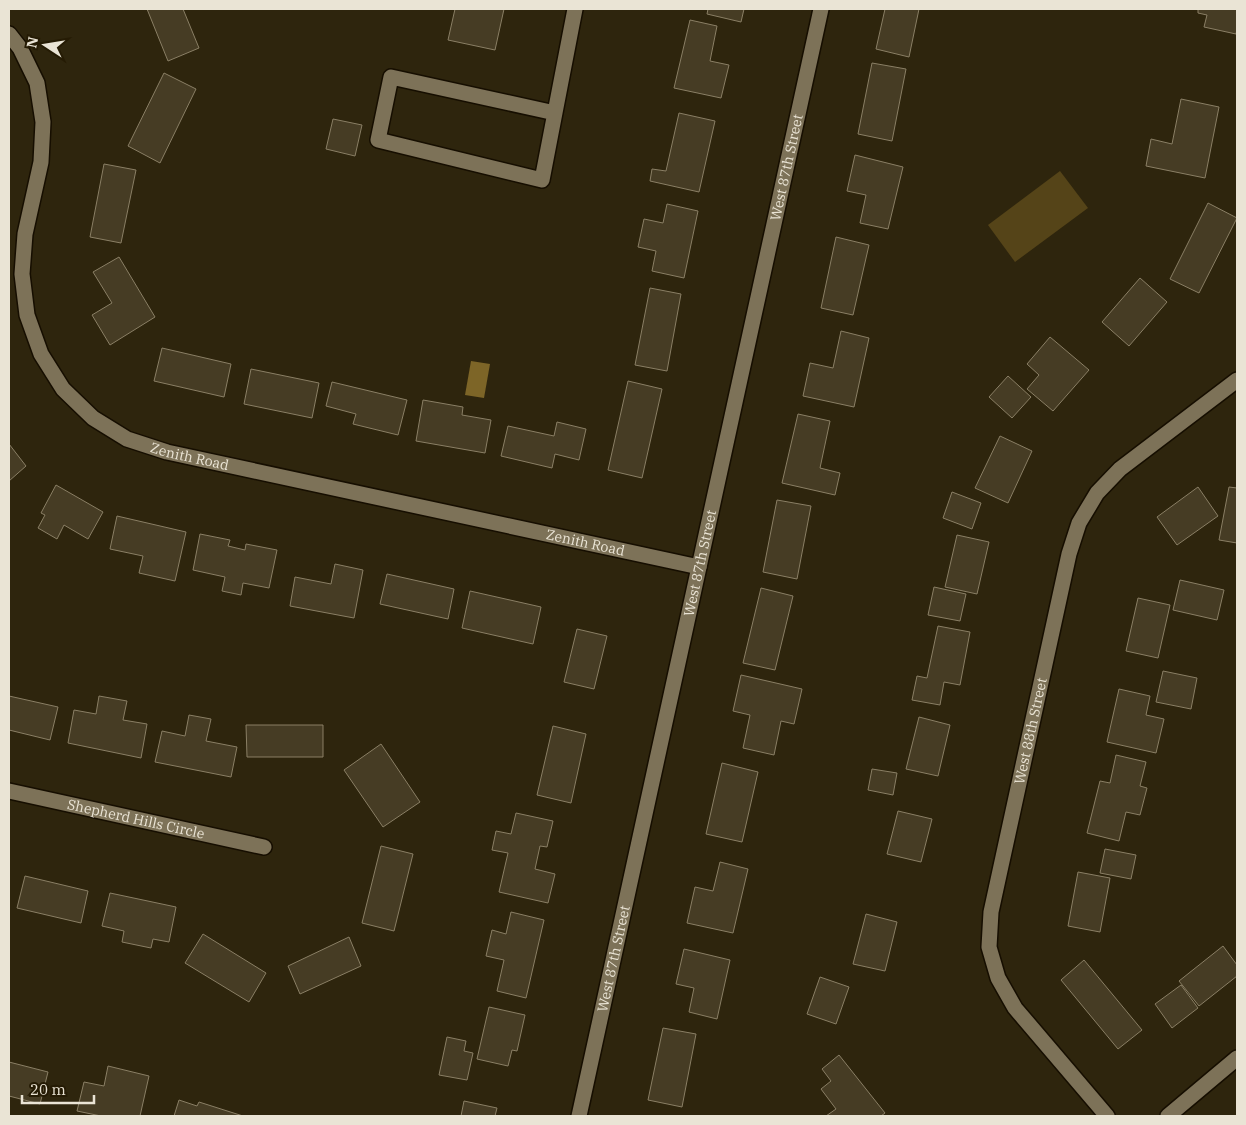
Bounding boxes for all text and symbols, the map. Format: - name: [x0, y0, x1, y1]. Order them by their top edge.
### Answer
- north arrow: [20, 20, 70, 70]
- text: N: [22, 35, 42, 50]
- street label: West 87th Street: [766, 112, 807, 222]
- street label: Zenith Road: [148, 438, 231, 474]
- street label: West 87th Street: [679, 508, 720, 618]
- street label: Zenith Road: [544, 525, 627, 560]
- street label: West 88th Street: [1010, 676, 1051, 786]
- street label: Shepherd Hills Circle: [66, 795, 206, 843]
- street label: West 87th Street: [593, 904, 634, 1014]
- scale bar: [22, 1072, 95, 1104]
- text: 20 m: [30, 1080, 66, 1099]

